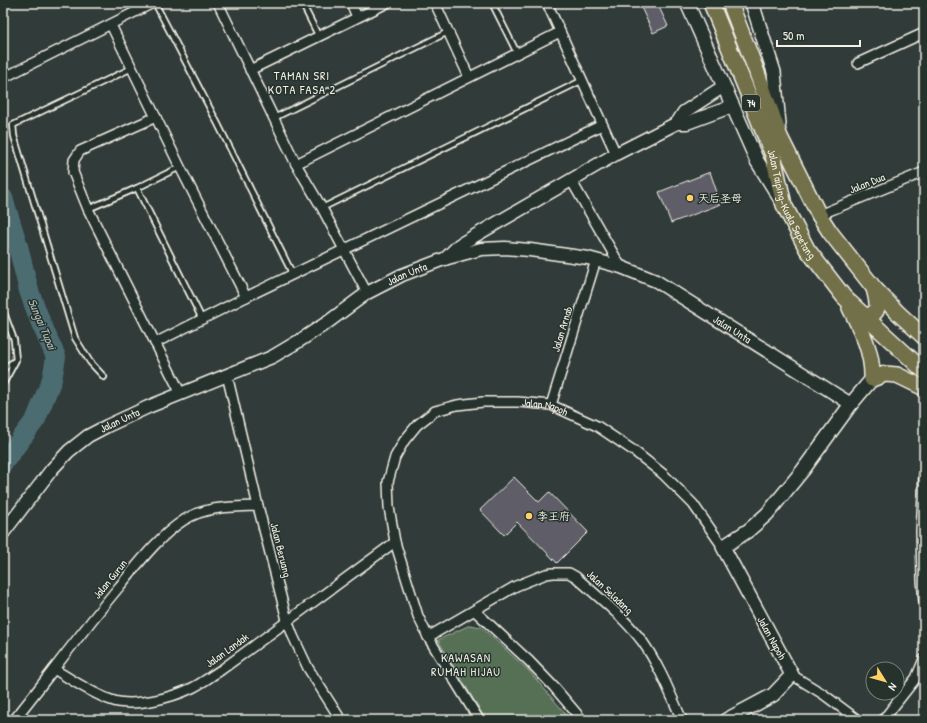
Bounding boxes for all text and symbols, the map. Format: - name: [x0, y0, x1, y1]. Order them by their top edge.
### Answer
- scale bar: [777, 22, 860, 48]
- text: 50 m: [783, 27, 804, 44]
- district label: TAMAN SRI KOTA FASA 2: [268, 67, 336, 98]
- road number: 74: [742, 95, 760, 111]
- street label: Jalan Taiping-Kuala Sepetang: [764, 147, 819, 262]
- street label: Jalan Dua: [847, 169, 887, 196]
- place label: 天后圣母: [698, 191, 742, 205]
- marker: 天后圣母: [685, 193, 695, 203]
- street label: Jalan Unta: [384, 259, 430, 289]
- water label: Sungai Tupai: [24, 296, 61, 353]
- street label: Jalan Arnab: [549, 304, 576, 353]
- street label: Jalan Unta: [711, 312, 755, 347]
- street label: Jalan Napoh: [521, 395, 571, 419]
- street label: Jalan Unta: [97, 405, 142, 436]
- place label: 李王府: [537, 509, 570, 523]
- marker: 李王府: [524, 511, 534, 521]
- street label: Jalan Beruang: [267, 521, 295, 579]
- street label: Jalan Gurun: [90, 557, 130, 601]
- street label: Jalan Seladang: [584, 567, 636, 617]
- street label: Jalan Napoh: [754, 614, 790, 662]
- street label: Jalan Landak: [203, 629, 252, 670]
- district label: KAWASAN RUMAH HIJAU: [431, 649, 501, 680]
- north arrow: [865, 661, 905, 701]
- text: N: [886, 680, 900, 694]

